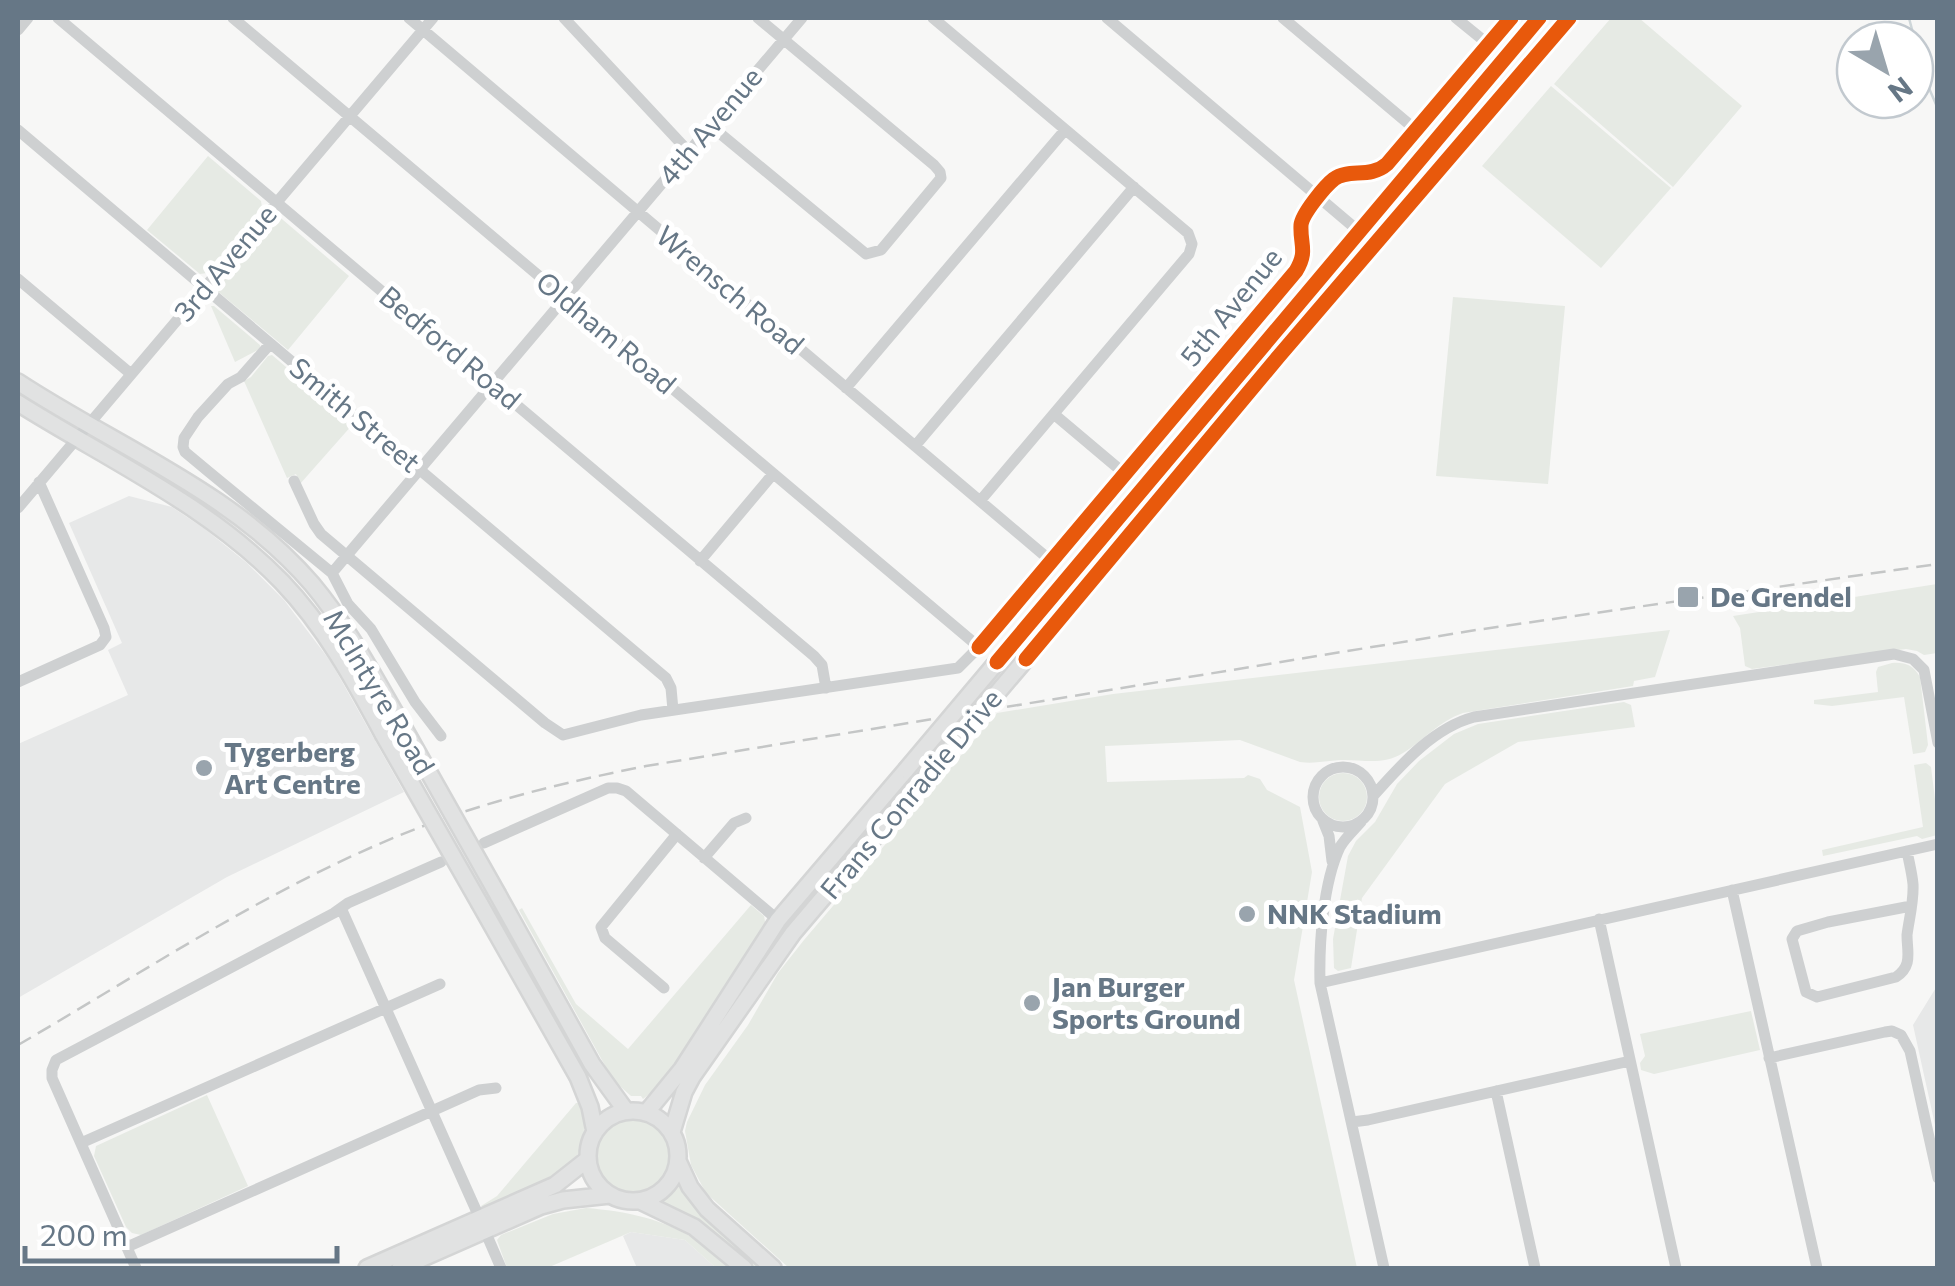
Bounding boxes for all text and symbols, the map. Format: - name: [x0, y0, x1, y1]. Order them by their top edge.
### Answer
- north arrow: [1835, 20, 1935, 120]
- street label: 4th Avenue: [650, 60, 768, 191]
- text: N: [1882, 71, 1920, 110]
- street label: 3rd Avenue: [166, 197, 283, 328]
- street label: Wrensch Road: [650, 218, 811, 361]
- street label: 5th Avenue: [1172, 240, 1288, 372]
- street label: Oldham Road: [530, 264, 683, 401]
- street label: Bedford Road: [373, 278, 528, 416]
- street label: Smith Street: [283, 350, 428, 479]
- place label: De Grendel: [1710, 579, 1852, 613]
- marker: De Grendel: [1675, 584, 1701, 610]
- street label: McIntyre Road: [317, 603, 442, 780]
- street label: Frans Conradie Drive: [812, 681, 1008, 905]
- place label: Tygerberg Art Centre: [224, 734, 361, 800]
- marker: Tygerberg Art Centre: [193, 757, 215, 779]
- place label: NNK Stadium: [1267, 896, 1442, 930]
- marker: NNK Stadium: [1236, 903, 1258, 925]
- place label: Jan Burger Sports Ground: [1052, 969, 1241, 1035]
- marker: Jan Burger Sports Ground: [1021, 992, 1043, 1014]
- scale bar: [25, 1201, 338, 1263]
- text: 200 m: [40, 1215, 128, 1252]

